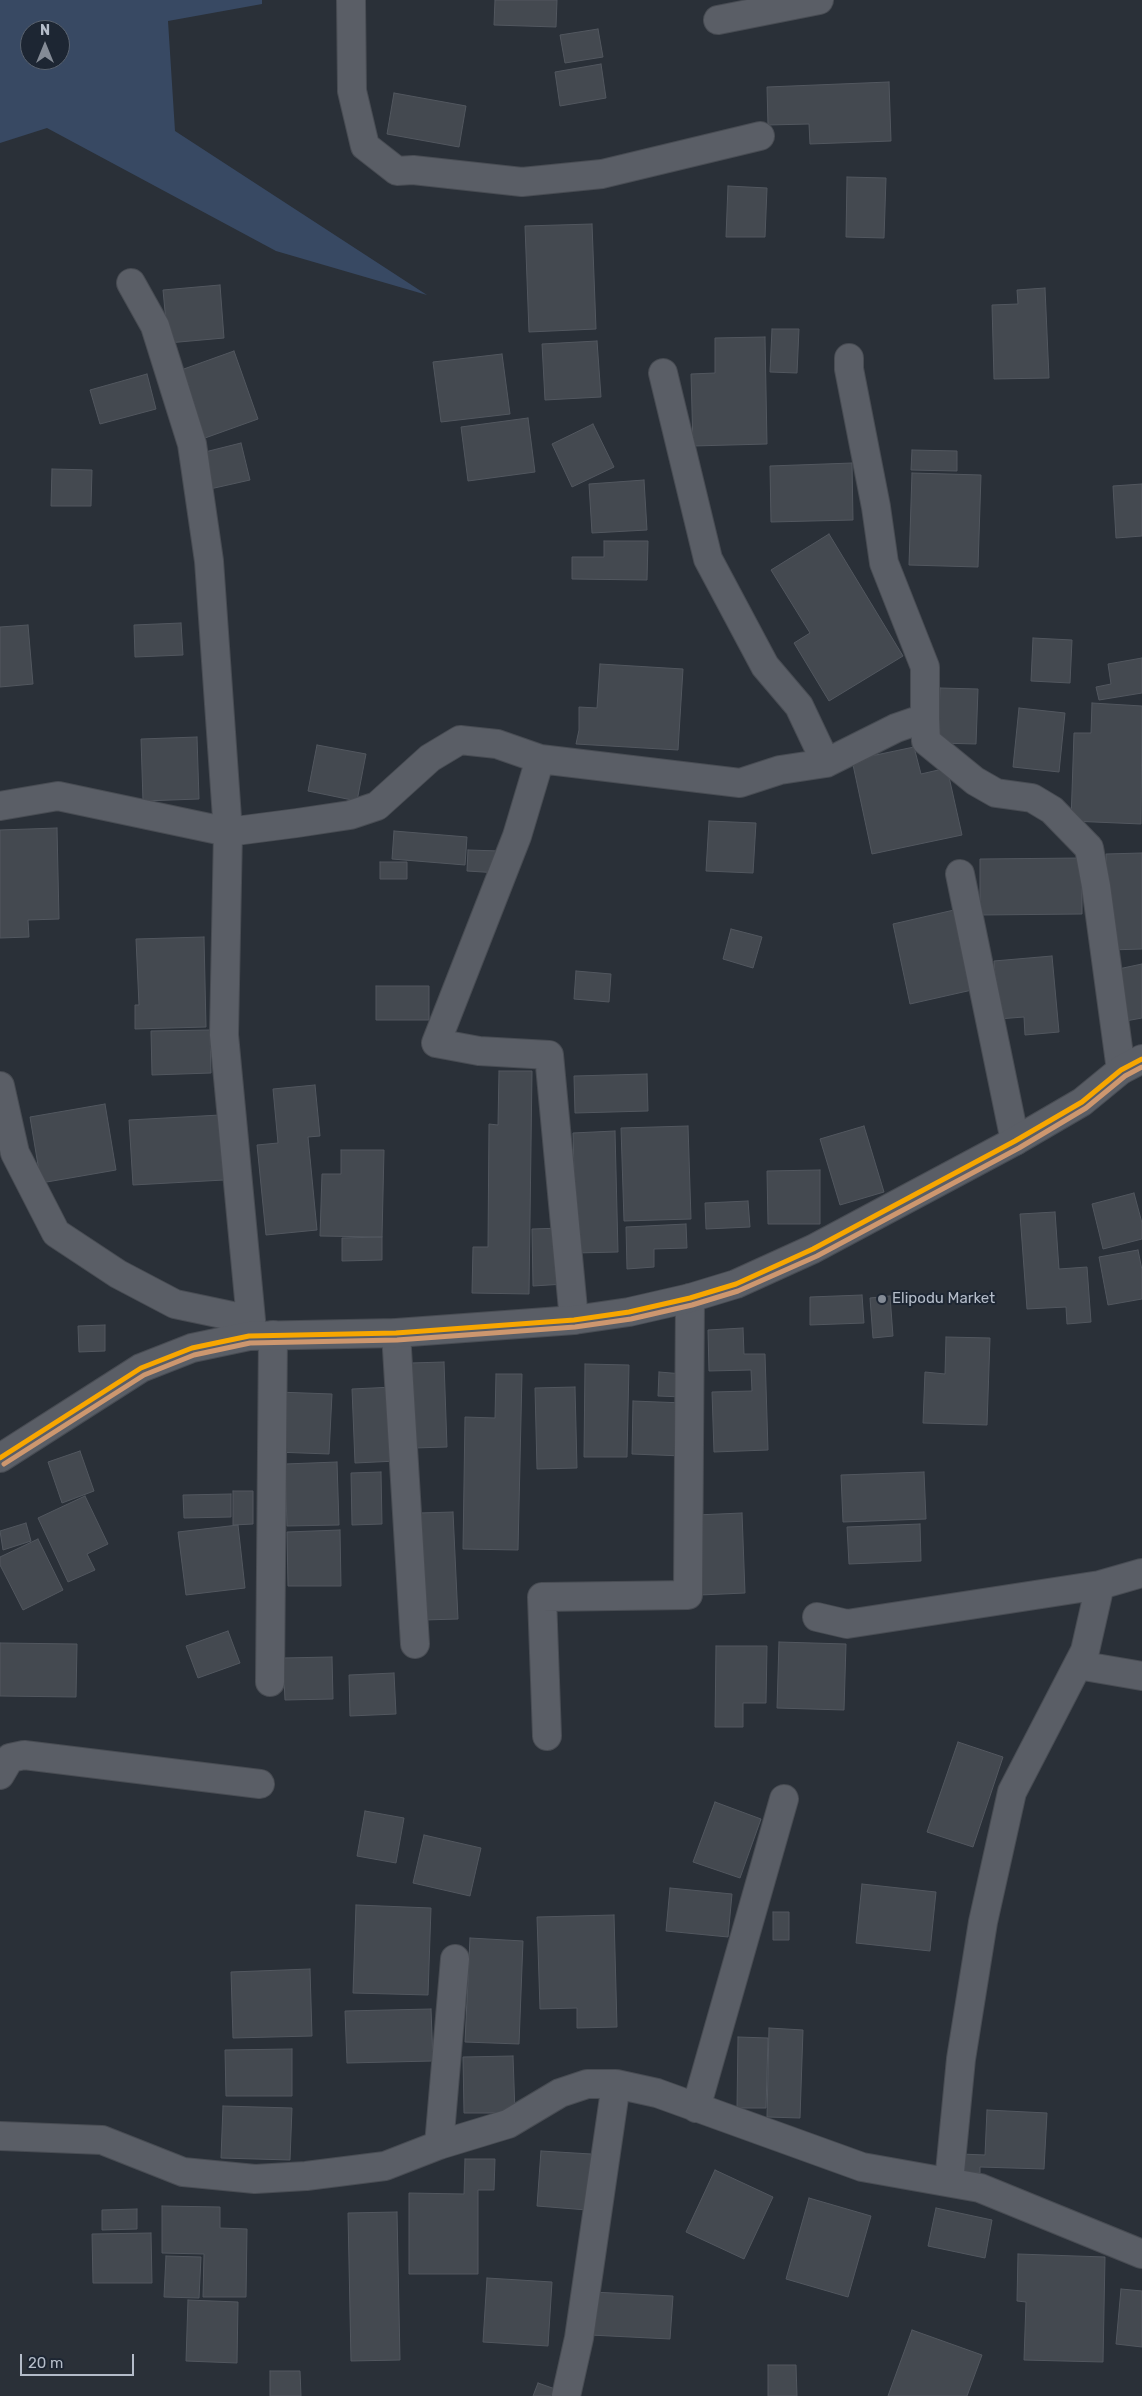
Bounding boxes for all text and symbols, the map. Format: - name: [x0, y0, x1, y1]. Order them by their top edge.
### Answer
- north arrow: [20, 20, 70, 70]
- text: N: [40, 22, 50, 39]
- place label: Elipodu Market: [892, 1290, 995, 1308]
- marker: Elipodu Market: [876, 1293, 888, 1305]
- scale bar: [22, 2344, 136, 2376]
- text: 20 m: [28, 2354, 63, 2372]

